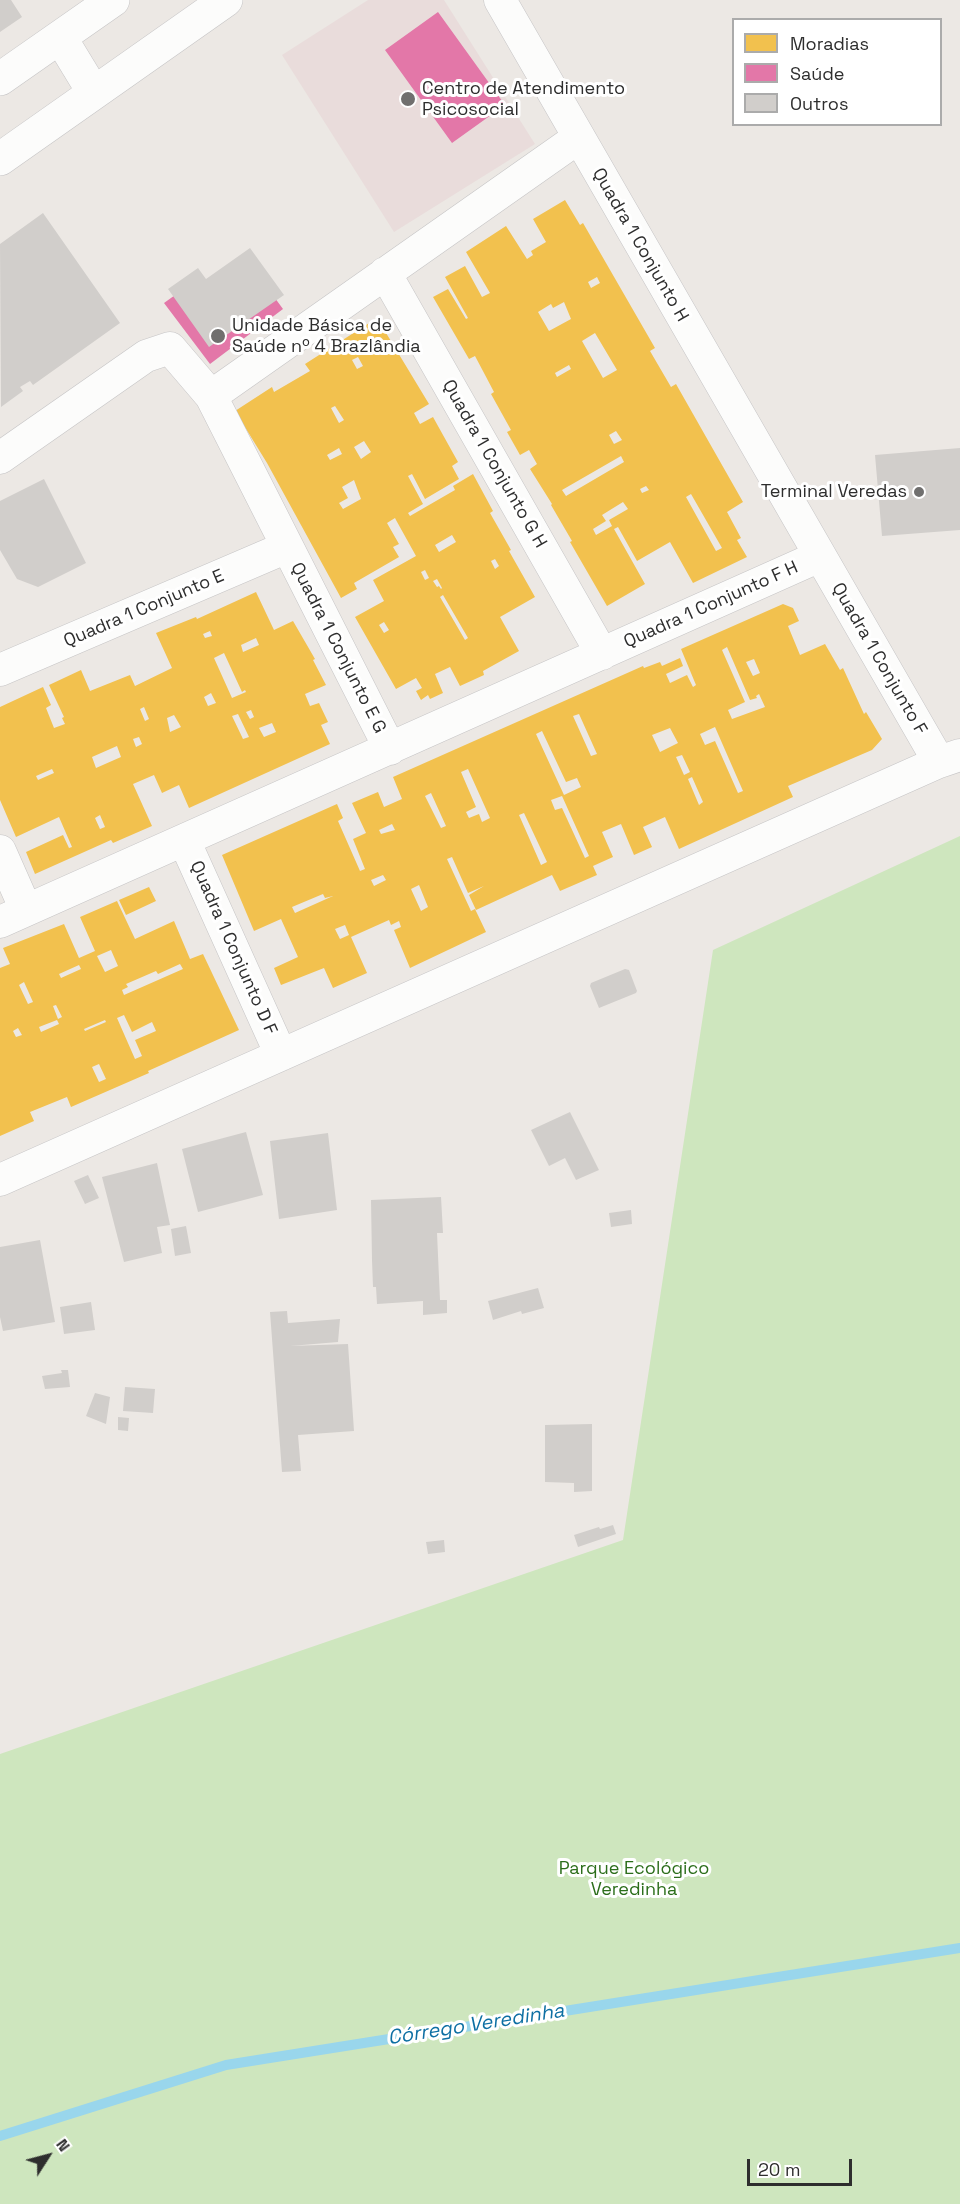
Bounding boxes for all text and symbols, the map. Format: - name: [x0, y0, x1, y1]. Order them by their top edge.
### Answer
- legend: [732, 18, 942, 126]
- text: Moradias: [790, 32, 869, 55]
- text: Saúde: [790, 62, 844, 85]
- place label: Centro de Atendimento Psicosocial: [422, 78, 625, 121]
- marker: Centro de Atendimento Psicosocial: [399, 90, 417, 108]
- text: Outros: [790, 92, 848, 115]
- street label: Quadra 1 Conjunto H: [587, 164, 693, 326]
- place label: Unidade Básica de Saúde nº 4 Brazlândia: [232, 315, 421, 358]
- marker: Unidade Básica de Saúde nº 4 Brazlândia: [209, 327, 227, 345]
- street label: Quadra 1 Conjunto G H: [437, 376, 551, 552]
- place label: Terminal Veredas: [761, 481, 907, 503]
- marker: Terminal Veredas: [912, 485, 926, 499]
- street label: Quadra 1 Conjunto F H: [621, 557, 801, 653]
- street label: Quadra 1 Conjunto E G: [286, 559, 390, 737]
- street label: Quadra 1 Conjunto E: [61, 565, 227, 653]
- street label: Quadra 1 Conjunto F: [827, 579, 931, 739]
- street label: Quadra 1 Conjunto D F: [185, 858, 281, 1038]
- park label: Parque Ecológico Veredinha: [559, 1858, 709, 1900]
- water label: Córrego Veredinha: [386, 1999, 566, 2051]
- north arrow: [18, 2126, 78, 2186]
- text: N: [51, 2135, 75, 2156]
- scale bar: [750, 2147, 855, 2185]
- text: 20 m: [758, 2158, 801, 2181]

